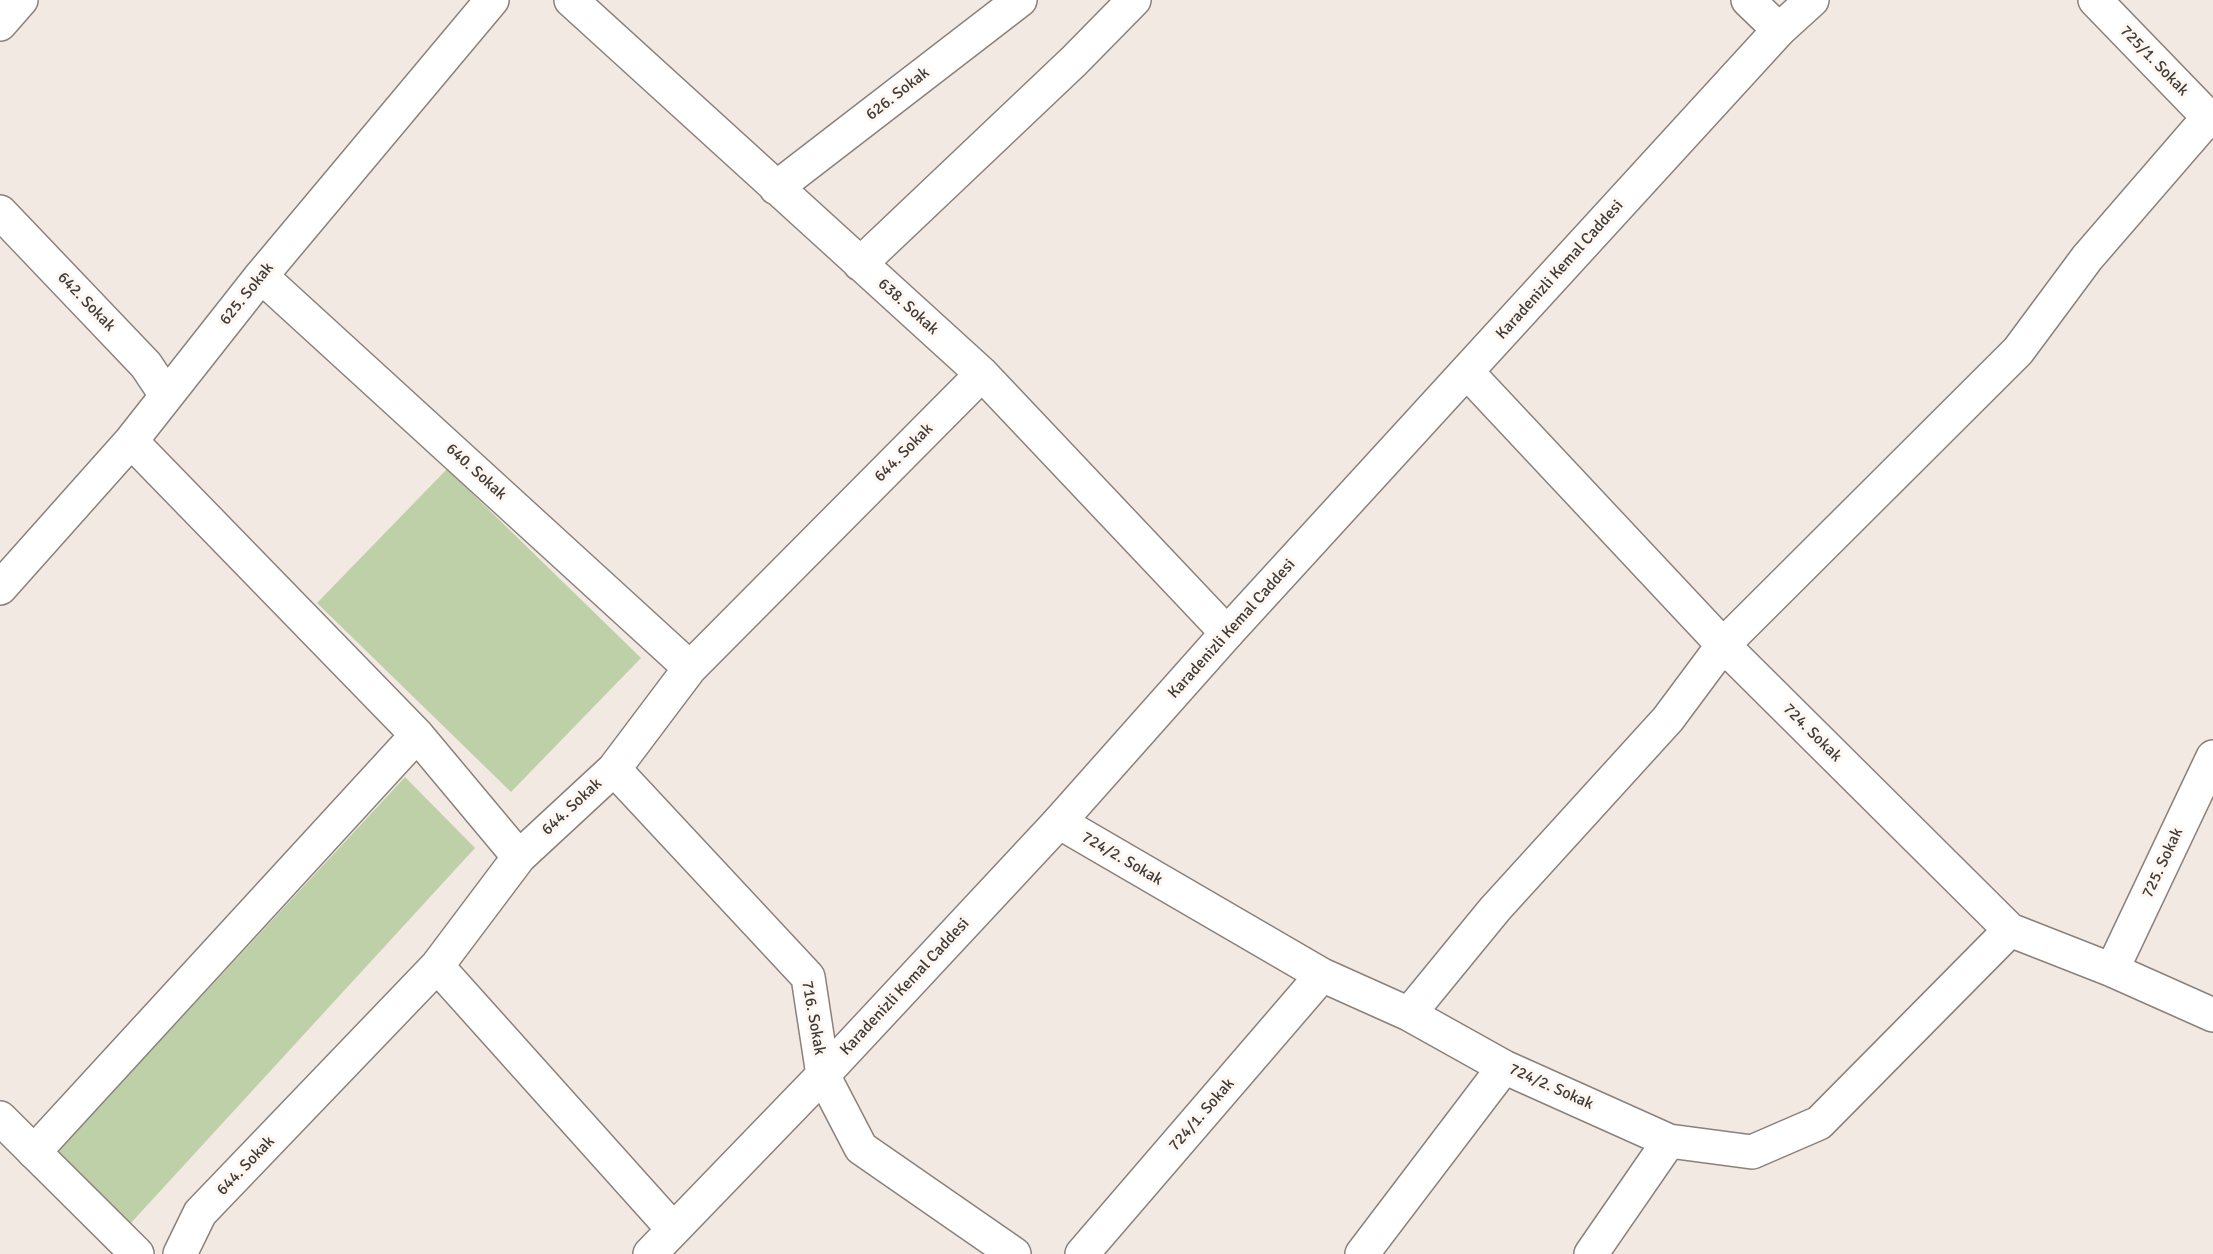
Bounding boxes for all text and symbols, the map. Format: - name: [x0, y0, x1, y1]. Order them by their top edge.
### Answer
- street label: 725/1. Sokak: [2116, 22, 2192, 100]
- street label: 626. Sokak: [863, 63, 933, 125]
- street label: Karadenizli Kemal Caddesi: [1492, 196, 1628, 344]
- street label: 625. Sokak: [216, 259, 278, 329]
- street label: 642. Sokak: [53, 268, 119, 336]
- street label: 638. Sokak: [874, 275, 942, 339]
- street label: 644. Sokak: [871, 420, 937, 486]
- street label: 640. Sokak: [442, 440, 510, 504]
- street label: Karadenizli Kemal Caddesi: [1164, 555, 1300, 703]
- street label: 724. Sokak: [1779, 700, 1845, 766]
- street label: 644. Sokak: [538, 774, 606, 840]
- street label: 725. Sokak: [2138, 825, 2188, 901]
- street label: 724/2. Sokak: [1078, 828, 1166, 890]
- street label: Karadenizli Kemal Caddesi: [836, 914, 974, 1060]
- street label: 716. Sokak: [797, 979, 829, 1057]
- street label: 724/2. Sokak: [1506, 1060, 1596, 1114]
- street label: 724/1. Sokak: [1165, 1075, 1239, 1155]
- street label: 644. Sokak: [213, 1132, 279, 1200]

